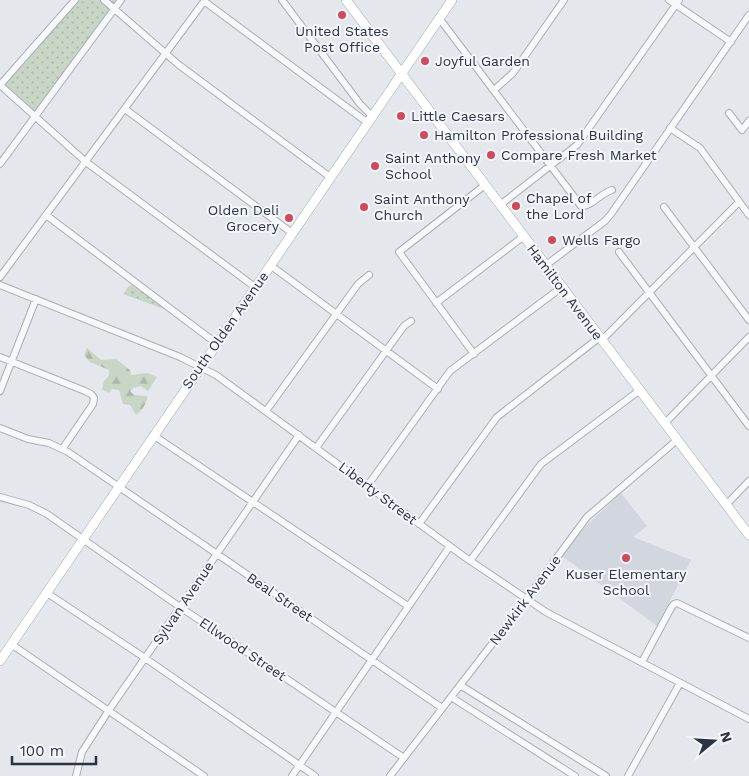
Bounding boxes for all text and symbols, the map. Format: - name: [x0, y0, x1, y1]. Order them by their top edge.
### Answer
- marker: United States Post Office: [336, 9, 348, 21]
- place label: United States Post Office: [295, 23, 389, 55]
- place label: Joyful Garden: [435, 53, 530, 69]
- marker: Joyful Garden: [419, 55, 431, 67]
- place label: Little Caesars: [411, 108, 505, 124]
- marker: Little Caesars: [395, 110, 407, 122]
- place label: Hamilton Professional Building: [434, 127, 644, 143]
- marker: Hamilton Professional Building: [418, 129, 430, 141]
- place label: Compare Fresh Market: [501, 147, 657, 163]
- marker: Compare Fresh Market: [485, 149, 497, 161]
- place label: Saint Anthony School: [385, 150, 481, 182]
- marker: Saint Anthony School: [369, 160, 381, 172]
- place label: Chapel of the Lord: [526, 190, 592, 222]
- place label: Saint Anthony Church: [374, 191, 470, 223]
- marker: Chapel of the Lord: [510, 200, 522, 212]
- marker: Saint Anthony Church: [358, 201, 370, 213]
- place label: Olden Deli Grocery: [208, 202, 280, 234]
- marker: Olden Deli Grocery: [283, 212, 295, 224]
- place label: Wells Fargo: [562, 232, 641, 248]
- marker: Wells Fargo: [546, 234, 558, 246]
- street label: Hamilton Avenue: [524, 241, 606, 343]
- street label: South Olden Avenue: [178, 268, 272, 392]
- street label: Liberty Street: [336, 458, 420, 528]
- street label: Newkirk Avenue: [486, 552, 564, 648]
- marker: Kuser Elementary School: [620, 552, 632, 564]
- street label: Sylvan Avenue: [149, 558, 217, 648]
- place label: Kuser Elementary School: [565, 566, 687, 598]
- street label: Beal Street: [244, 569, 316, 625]
- street label: Ellwood Street: [197, 614, 290, 684]
- north arrow: [689, 716, 739, 766]
- text: N: [717, 730, 736, 744]
- scale bar: [12, 734, 96, 766]
- text: 100 m: [20, 742, 64, 760]

